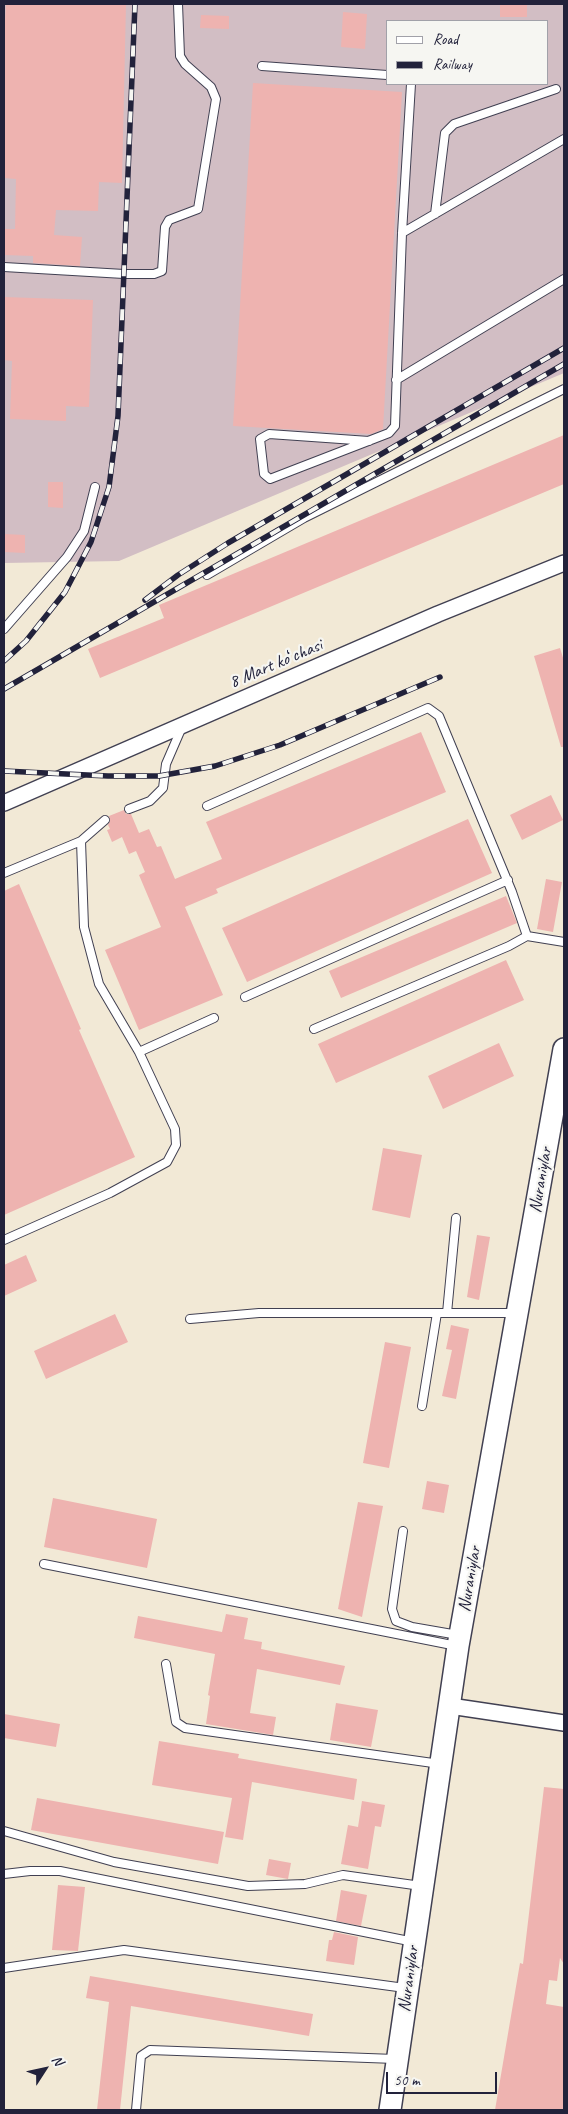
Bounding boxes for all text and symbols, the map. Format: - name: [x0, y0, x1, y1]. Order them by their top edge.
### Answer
- legend: [386, 20, 548, 85]
- text: Road: [433, 30, 458, 49]
- text: Railway: [433, 55, 472, 74]
- street label: 8 Mart koʻchasi: [226, 635, 326, 693]
- street label: Nuraniylar: [525, 1146, 557, 1214]
- street label: Nuraniylar: [454, 1545, 486, 1613]
- street label: Nuraniylar: [394, 1945, 424, 2013]
- north arrow: [20, 2044, 70, 2094]
- text: N: [48, 2052, 67, 2069]
- scale bar: [388, 2062, 499, 2094]
- text: 50 m: [394, 2071, 420, 2090]

